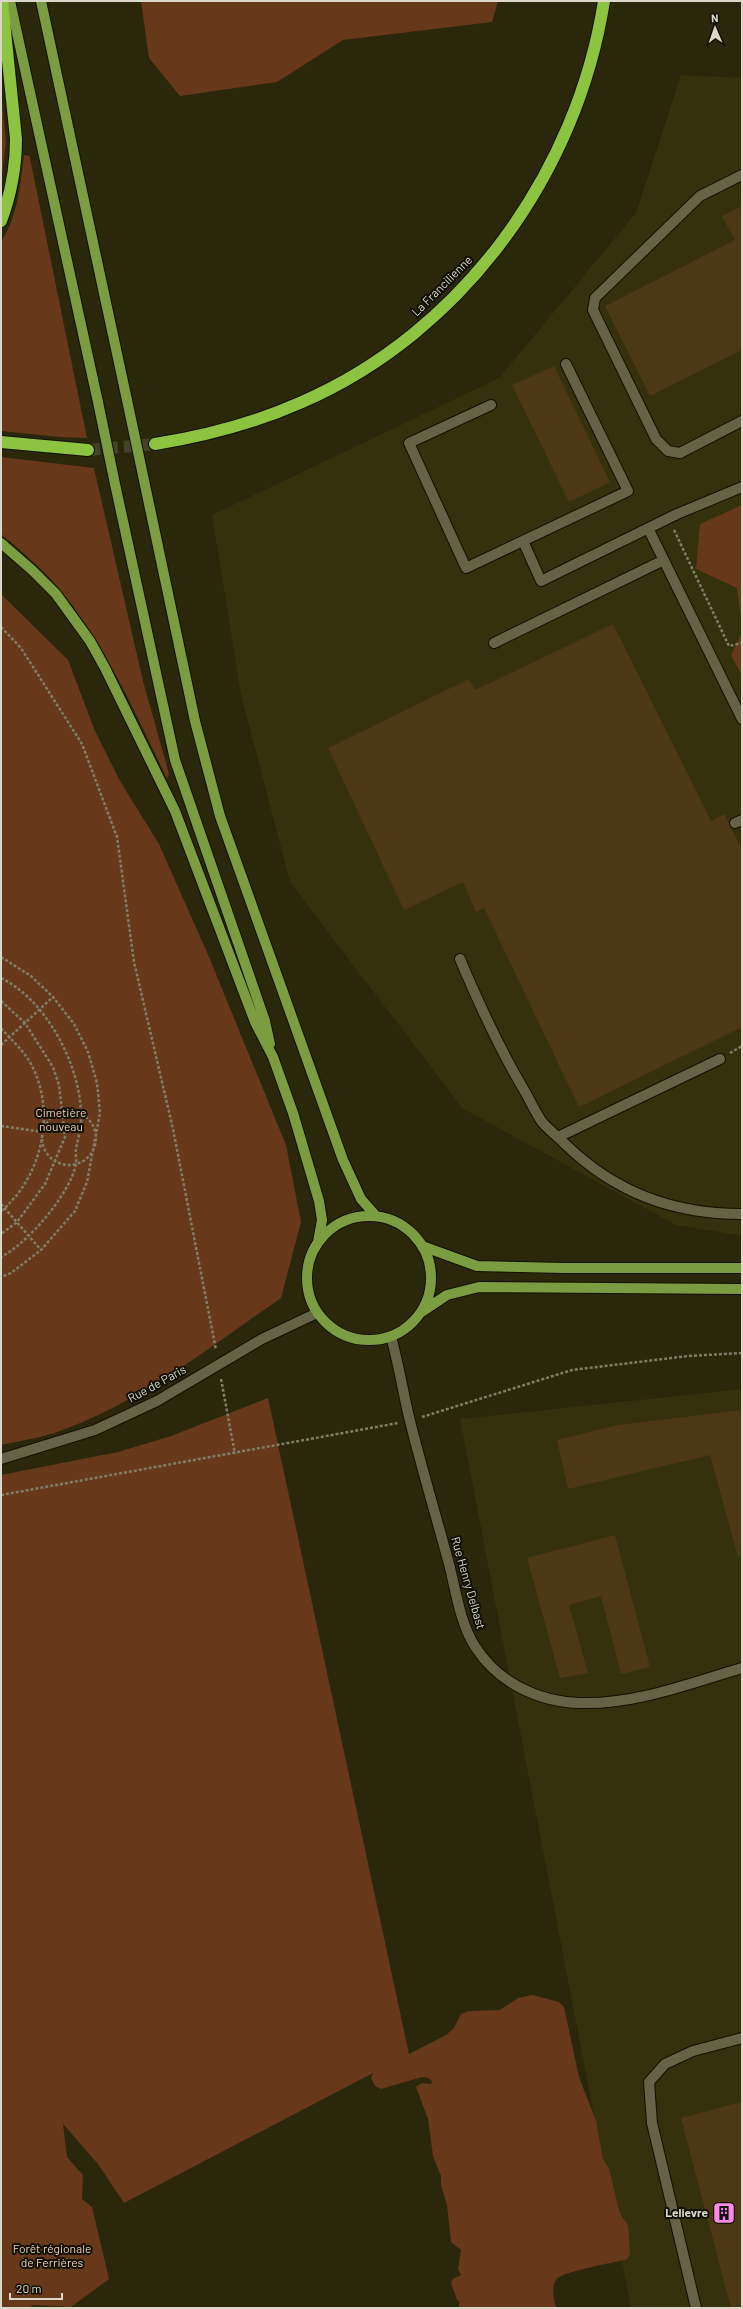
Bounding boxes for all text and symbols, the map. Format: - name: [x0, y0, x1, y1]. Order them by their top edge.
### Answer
- north arrow: [695, 8, 735, 48]
- text: N: [711, 11, 719, 24]
- street label: La Francilienne: [408, 252, 474, 318]
- park label: Cimetière nouveau: [35, 1105, 87, 1133]
- street label: Rue de Paris: [125, 1361, 188, 1405]
- street label: Rue Henry Delbast: [449, 1535, 489, 1630]
- building icon: Lelievre: [711, 2200, 737, 2226]
- place label: Lelievre: [665, 2205, 708, 2219]
- park label: Forêt régionale de Ferrières: [13, 2241, 91, 2269]
- scale bar: [10, 2275, 62, 2301]
- text: 20 m: [16, 2281, 42, 2295]

